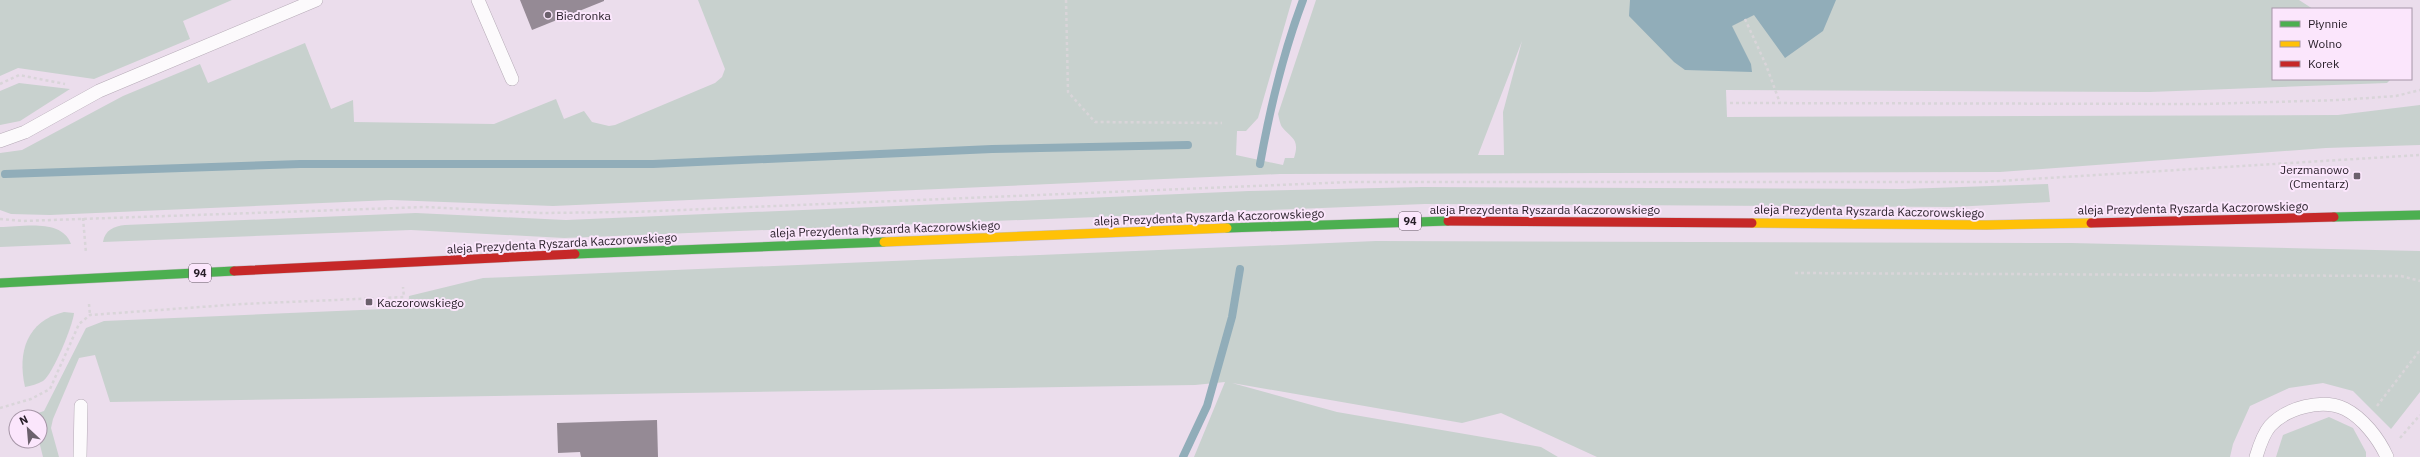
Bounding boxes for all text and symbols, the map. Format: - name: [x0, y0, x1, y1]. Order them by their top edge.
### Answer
- place label: Biedronka: [556, 8, 612, 23]
- legend: [2272, 8, 2412, 80]
- marker: Biedronka: [543, 10, 553, 20]
- text: Płynnie: [2308, 16, 2348, 31]
- text: Wolno: [2308, 36, 2342, 51]
- text: Korek: [2308, 56, 2340, 71]
- place label: Jerzmanowo (Cmentarz): [2280, 162, 2349, 191]
- marker: Jerzmanowo (Cmentarz): [2352, 171, 2362, 181]
- street label: aleja Prezydenta Ryszarda Kaczorowskiego: [2078, 198, 2309, 218]
- street label: aleja Prezydenta Ryszarda Kaczorowskiego: [1754, 201, 1985, 221]
- street label: aleja Prezydenta Ryszarda Kaczorowskiego: [1430, 202, 1661, 217]
- street label: aleja Prezydenta Ryszarda Kaczorowskiego: [1093, 205, 1325, 229]
- road number: 94: [1399, 212, 1421, 230]
- street label: aleja Prezydenta Ryszarda Kaczorowskiego: [769, 217, 1001, 241]
- street label: aleja Prezydenta Ryszarda Kaczorowskiego: [446, 229, 678, 257]
- road number: 94: [189, 264, 211, 282]
- place label: Kaczorowskiego: [377, 295, 464, 310]
- marker: Kaczorowskiego: [364, 297, 374, 307]
- north arrow: [8, 409, 48, 449]
- text: N: [17, 412, 30, 428]

